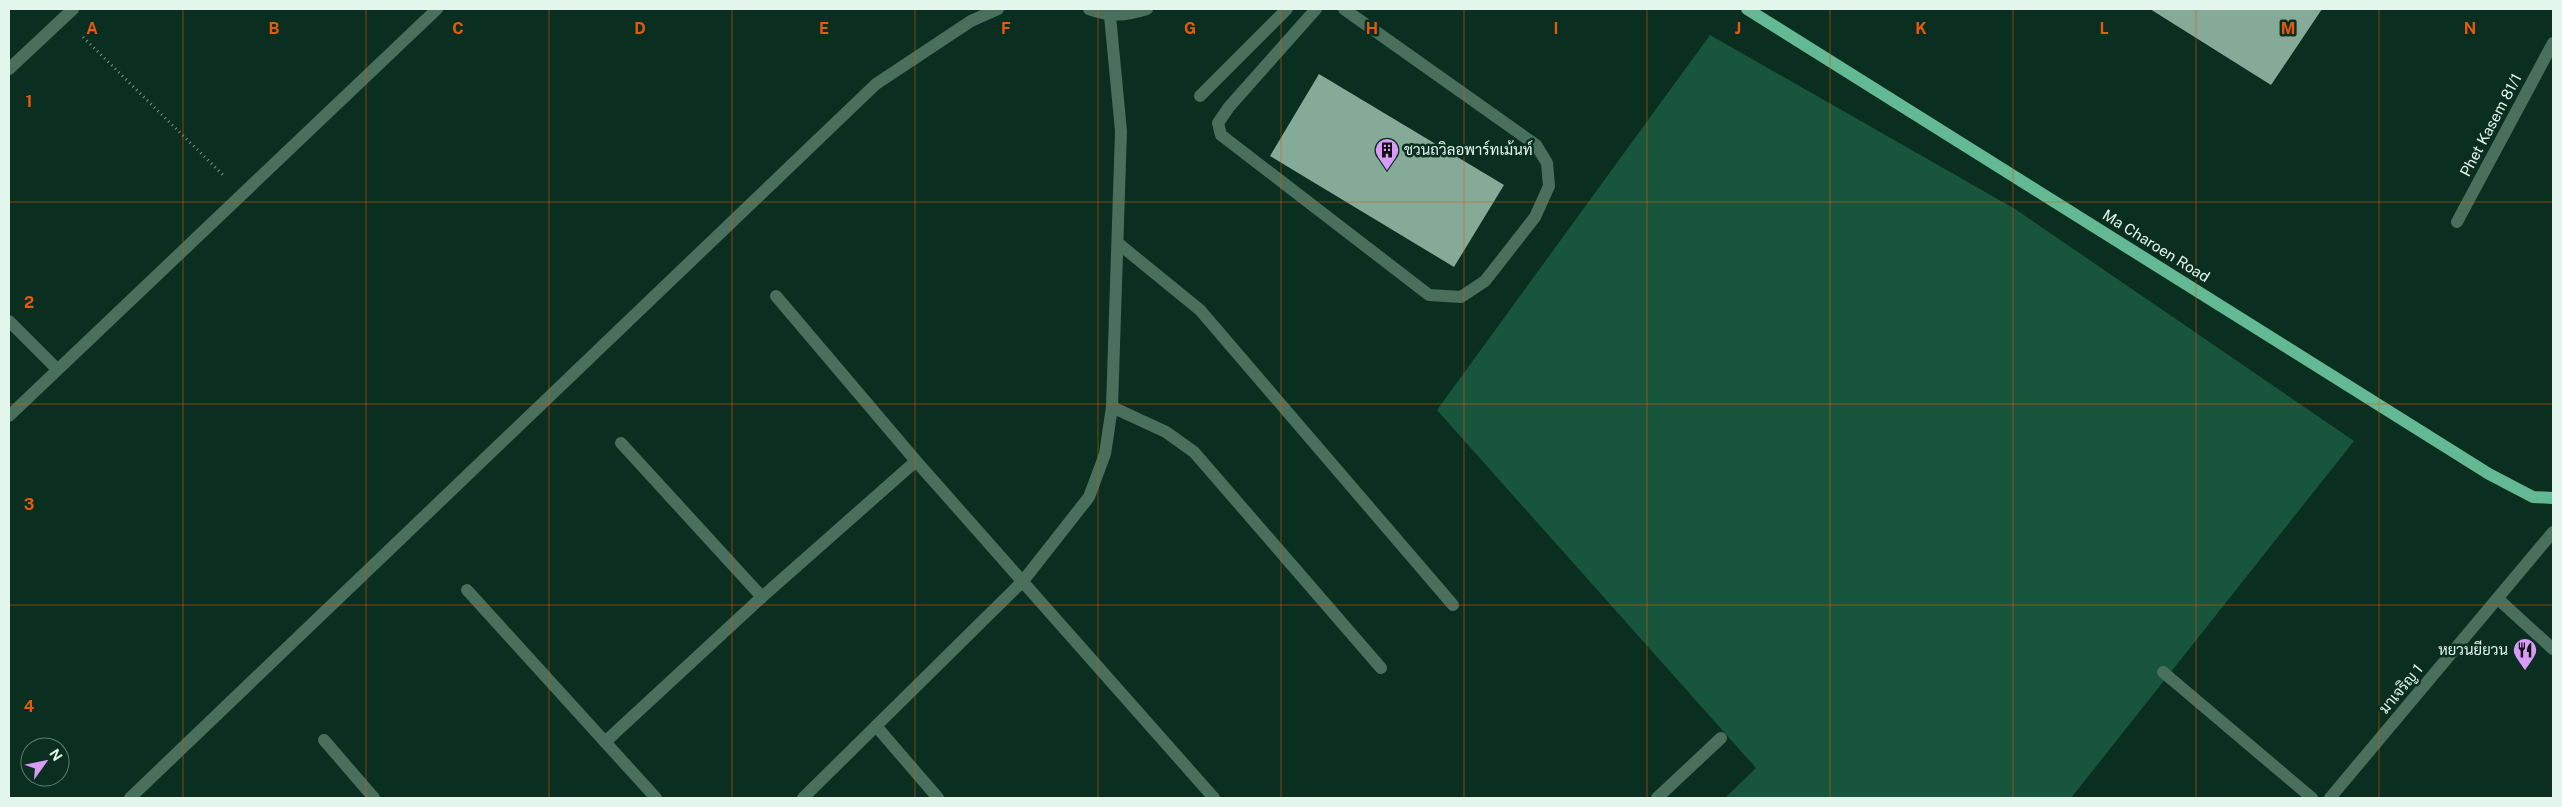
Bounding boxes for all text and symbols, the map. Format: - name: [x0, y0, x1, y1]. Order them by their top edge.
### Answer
- text: A: [86, 19, 98, 38]
- text: B: [269, 19, 280, 38]
- text: C: [452, 19, 464, 38]
- text: D: [634, 19, 646, 38]
- text: E: [819, 19, 829, 38]
- text: F: [1001, 19, 1011, 38]
- text: G: [1184, 19, 1196, 38]
- text: H: [1366, 19, 1378, 38]
- text: I: [1554, 19, 1558, 38]
- text: J: [1735, 19, 1741, 38]
- text: K: [1915, 19, 1927, 38]
- text: L: [2099, 19, 2109, 38]
- text: M: [2281, 19, 2295, 38]
- text: N: [2464, 19, 2476, 38]
- street label: Phet Kasem 81/1: [2456, 70, 2525, 179]
- text: 1: [26, 92, 32, 111]
- building icon: ชวนถวิลอพาร์ทเม้นท์: [1374, 137, 1400, 171]
- place label: ชวนถวิลอพาร์ทเม้นท์: [1404, 140, 1533, 158]
- street label: Ma Charoen Road: [2100, 206, 2213, 285]
- text: 2: [24, 293, 34, 312]
- text: 3: [24, 495, 34, 514]
- restaurant icon: หยวนยียวน: [2512, 637, 2538, 671]
- place label: หยวนยียวน: [2438, 640, 2508, 658]
- street label: มาเจริญ 1: [2375, 661, 2427, 717]
- text: 4: [24, 697, 35, 716]
- north arrow: [20, 737, 70, 787]
- text: N: [46, 746, 66, 764]

